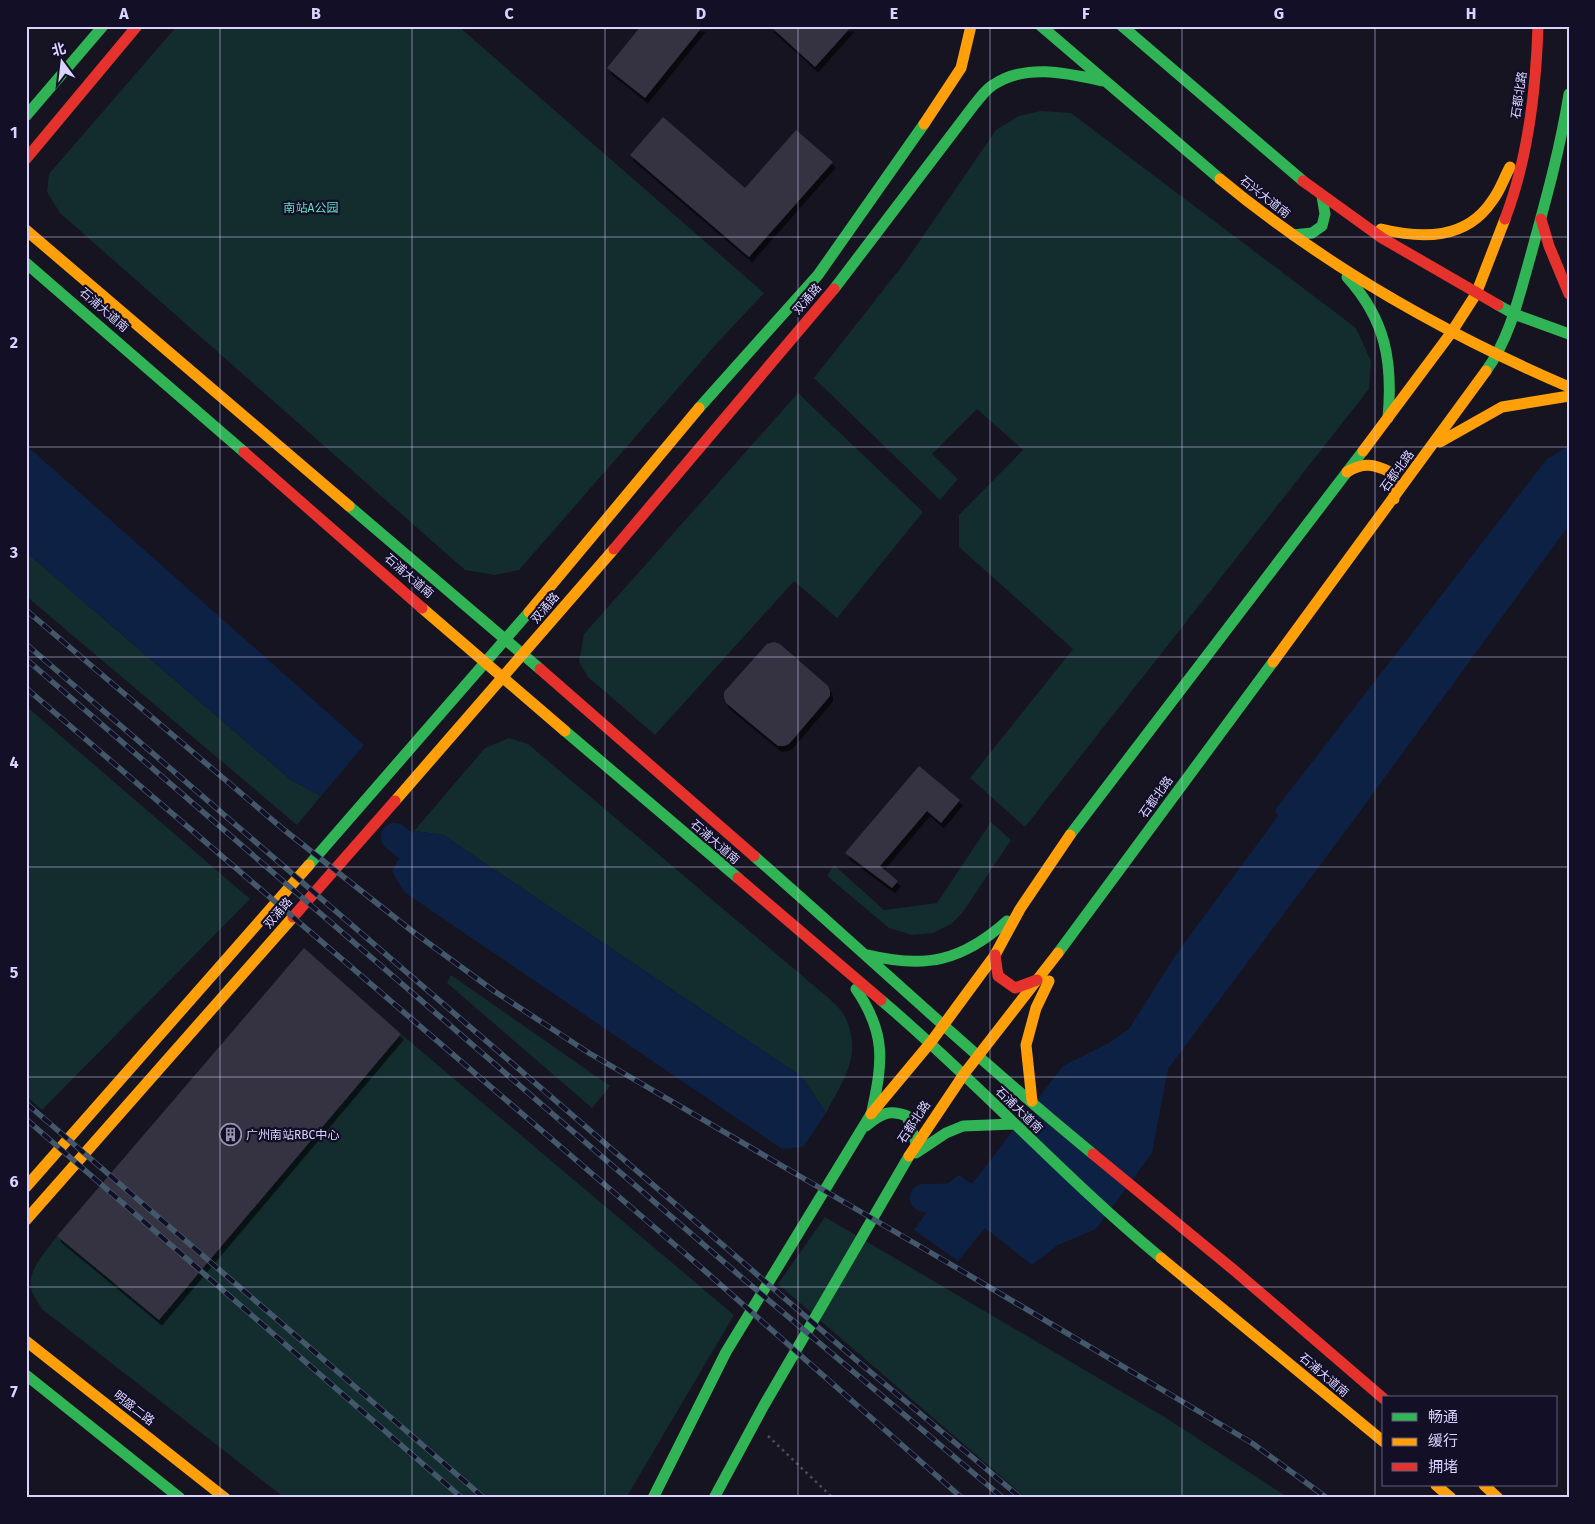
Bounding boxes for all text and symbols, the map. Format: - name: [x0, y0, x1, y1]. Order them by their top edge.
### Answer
- text: A: [118, 4, 129, 23]
- text: B: [311, 4, 321, 23]
- text: C: [504, 4, 514, 23]
- text: D: [696, 4, 706, 23]
- text: E: [890, 4, 898, 23]
- text: F: [1082, 4, 1090, 23]
- text: G: [1274, 4, 1284, 23]
- text: H: [1466, 4, 1476, 23]
- north arrow: [38, 38, 88, 88]
- text: 北: [50, 40, 68, 60]
- street label: 石都北路: [1509, 70, 1529, 120]
- text: 1: [10, 123, 18, 142]
- street label: 石兴大道南: [1237, 173, 1293, 221]
- park label: 南站A公园: [284, 201, 338, 215]
- street label: 双涌路: [790, 281, 824, 317]
- street label: 石浦大道南: [77, 285, 131, 335]
- text: 2: [10, 333, 18, 352]
- street label: 石都北路: [1377, 447, 1417, 495]
- text: 3: [9, 543, 18, 562]
- street label: 石浦大道南: [382, 551, 436, 601]
- street label: 双涌路: [528, 590, 562, 626]
- text: 4: [9, 753, 19, 772]
- street label: 石都北路: [1136, 773, 1176, 821]
- street label: 石浦大道南: [688, 817, 742, 867]
- street label: 双涌路: [261, 895, 295, 931]
- text: 5: [10, 963, 19, 982]
- street label: 石浦大道南: [993, 1084, 1045, 1136]
- street label: 石都北路: [895, 1098, 933, 1146]
- building icon: 广州南站RBC中心: [218, 1123, 242, 1147]
- place label: 广州南站RBC中心: [246, 1128, 339, 1142]
- text: 6: [9, 1172, 19, 1191]
- street label: 石浦大道南: [1297, 1350, 1351, 1400]
- text: 7: [10, 1382, 18, 1401]
- street label: 明盛二路: [111, 1388, 157, 1428]
- legend: [1382, 1396, 1558, 1486]
- text: 畅通: [1428, 1408, 1458, 1426]
- text: 缓行: [1428, 1432, 1458, 1450]
- text: 拥堵: [1428, 1458, 1458, 1476]

